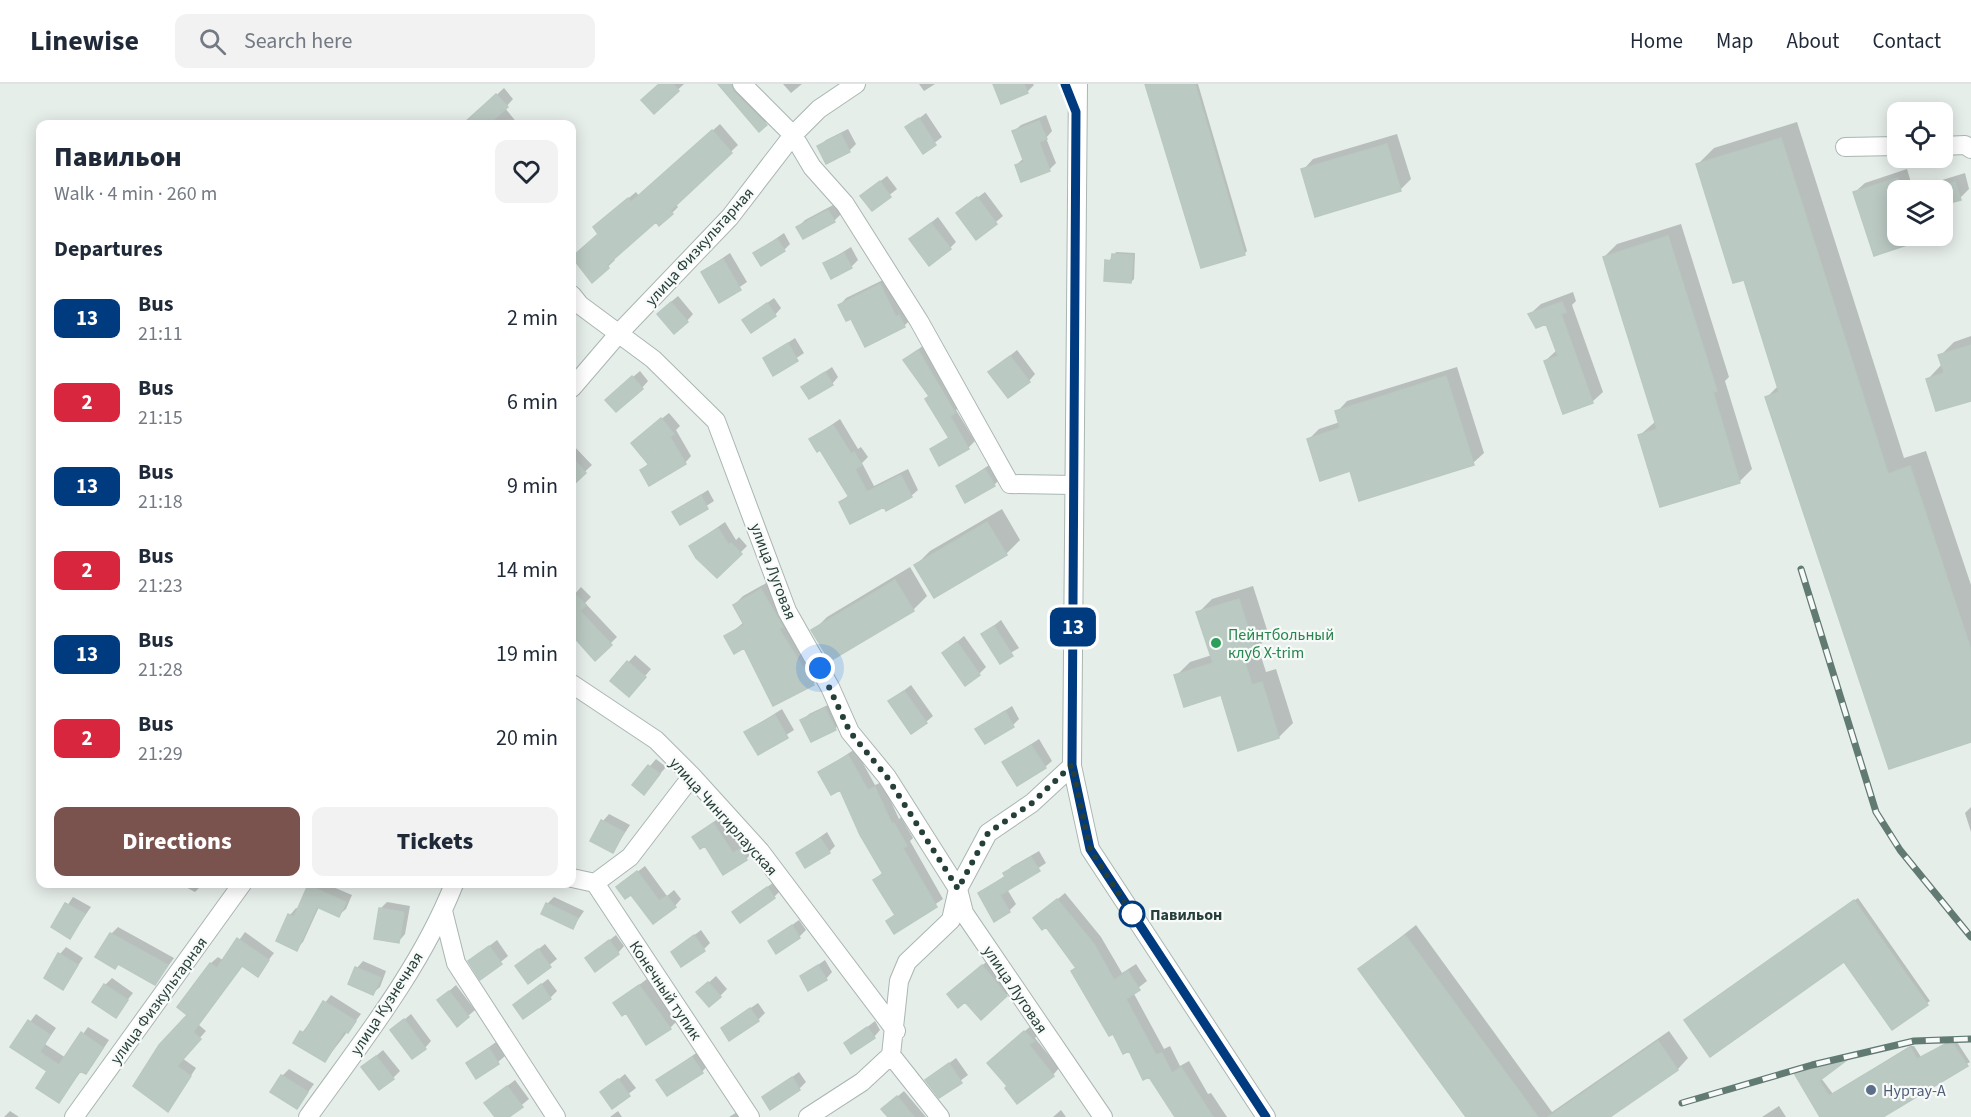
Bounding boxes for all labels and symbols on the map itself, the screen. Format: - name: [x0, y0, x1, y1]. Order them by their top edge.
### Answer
- street label: улица Физкультарная: [640, 183, 759, 311]
- street label: улица Луговая: [745, 520, 802, 623]
- line badge: 13: [1046, 608, 1100, 646]
- place label: Пейнтбольный клуб X-trim: [1228, 624, 1334, 664]
- marker: Пейнтбольный клуб X-trim: [1209, 636, 1223, 650]
- your location: [805, 653, 835, 683]
- street label: улица Чингирлауская: [664, 753, 782, 881]
- marker: Павильон: [1119, 901, 1145, 927]
- place label: Павильон: [1150, 904, 1222, 926]
- street label: улица Физкультарная: [105, 932, 213, 1069]
- street label: Конечный тупик: [624, 936, 707, 1045]
- street label: улица Луговая: [978, 941, 1053, 1038]
- street label: улица Кузнечная: [345, 948, 428, 1059]
- place label: Нуртау-А: [1883, 1080, 1946, 1102]
- marker: Нуртау-А: [1864, 1083, 1878, 1097]

